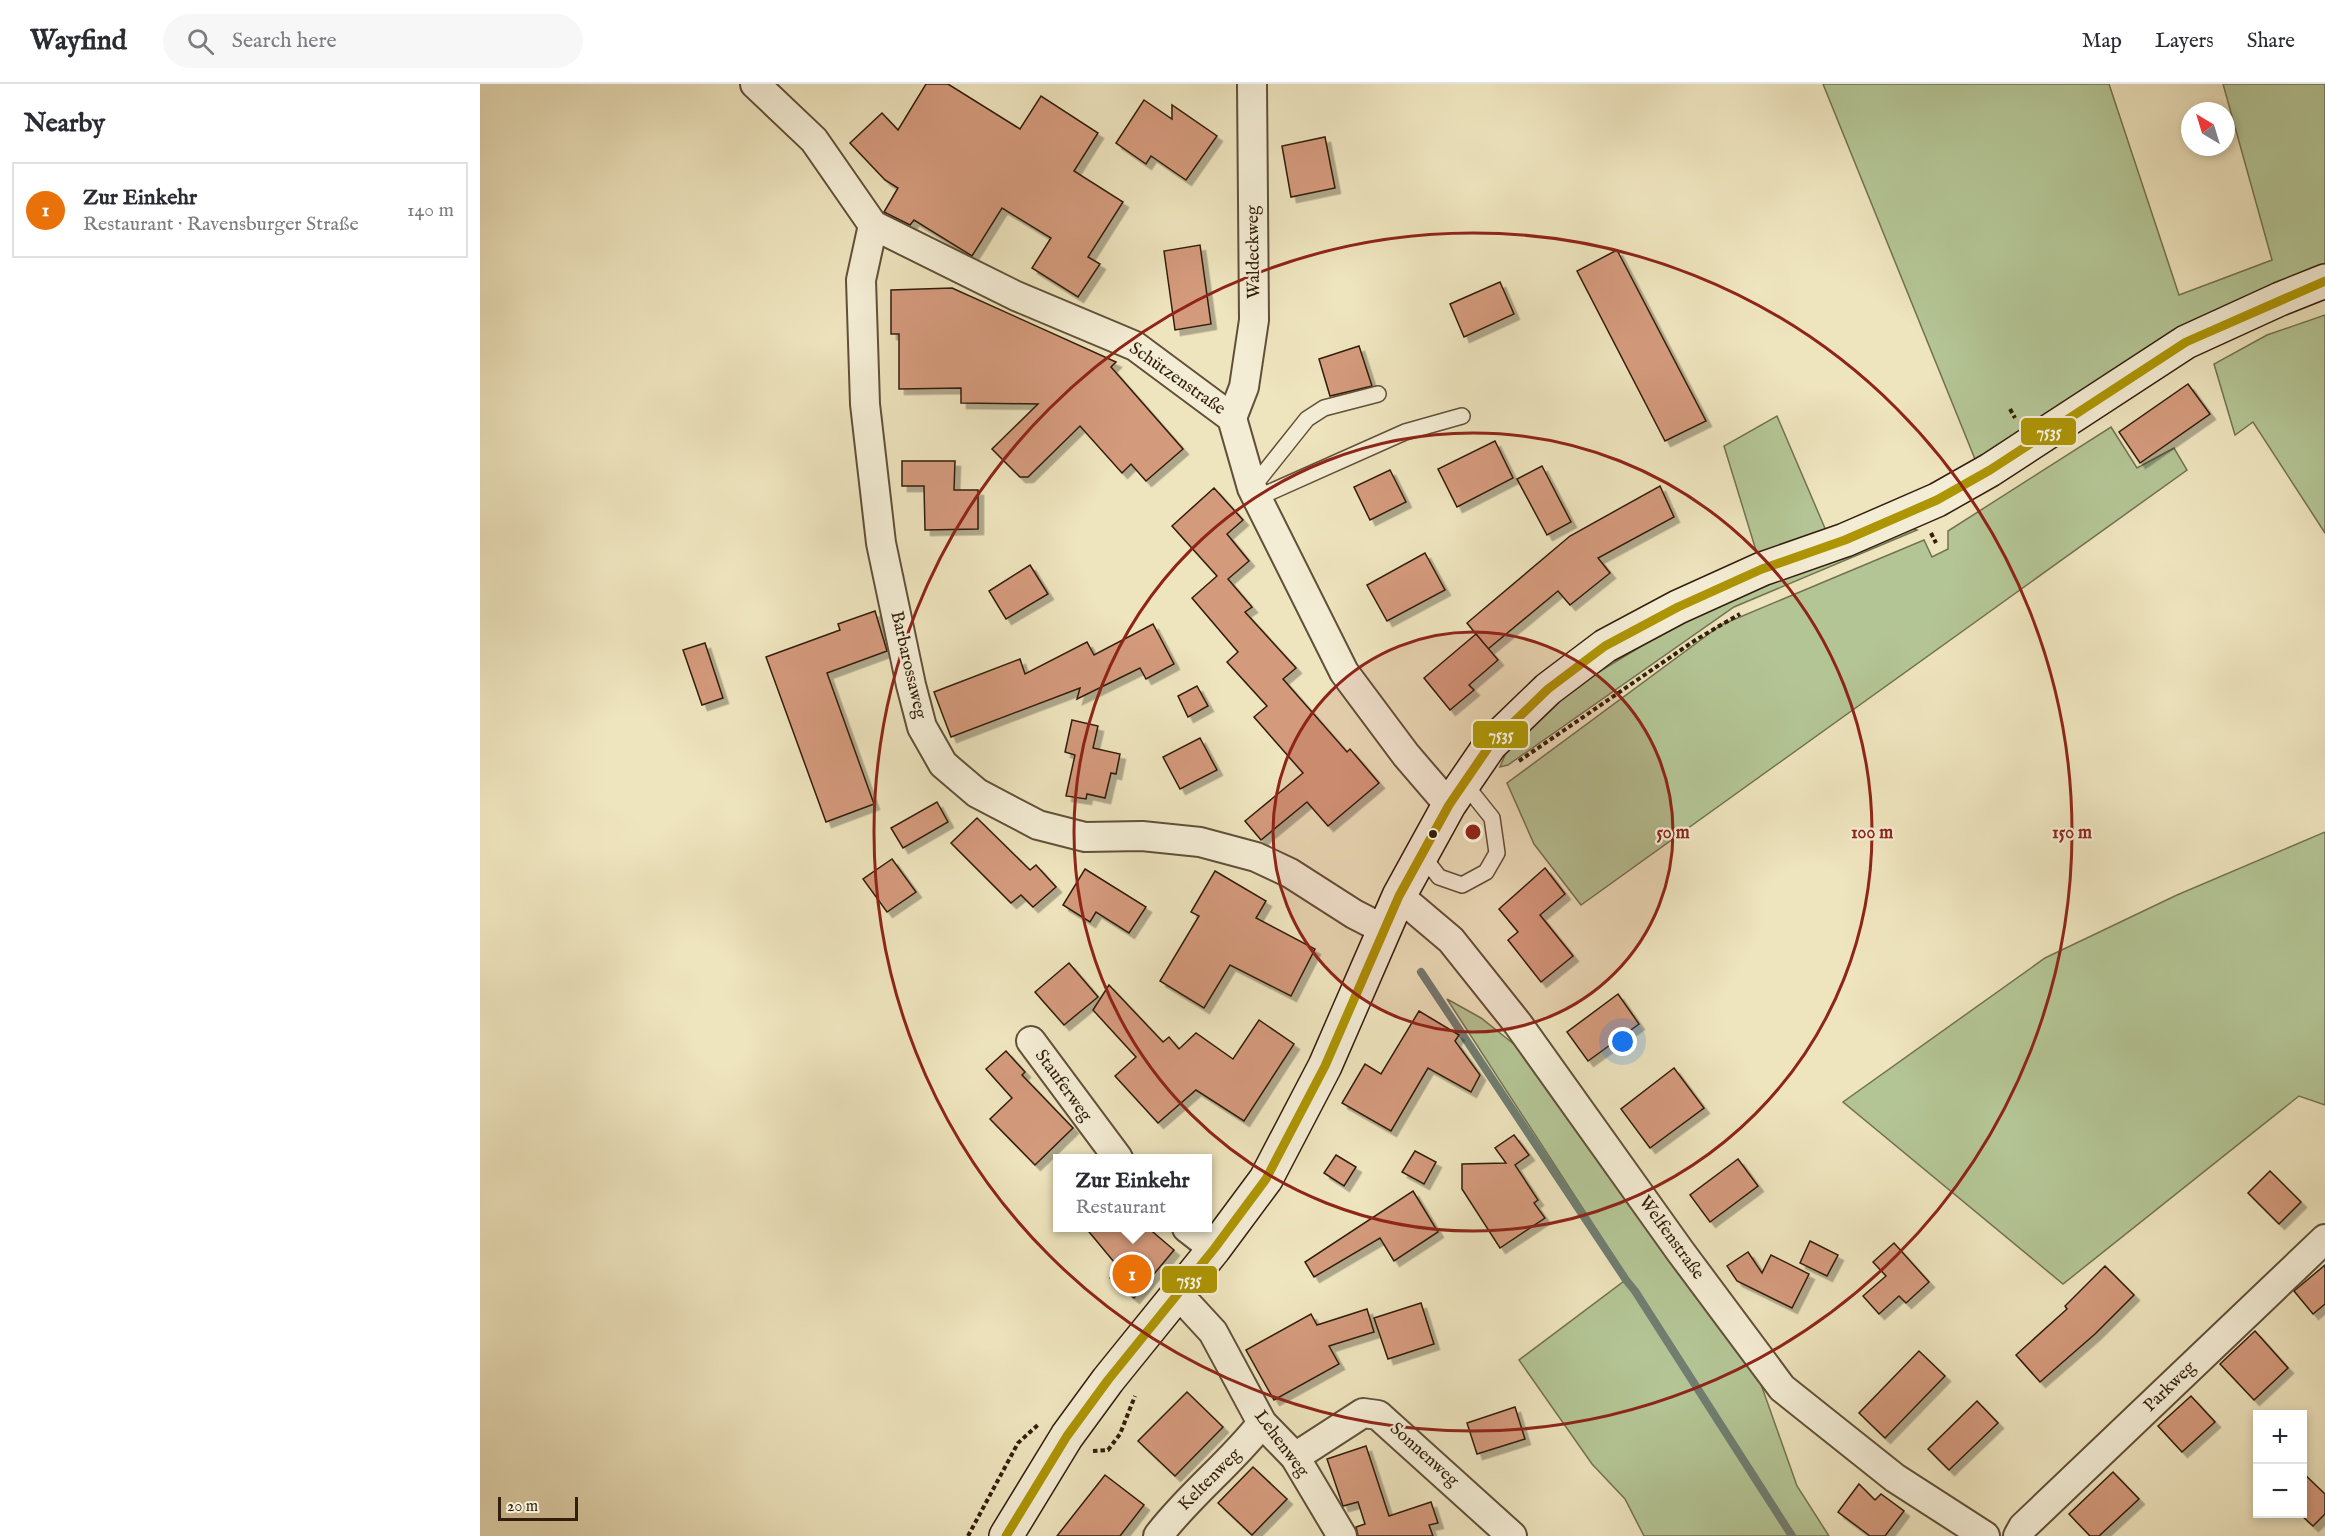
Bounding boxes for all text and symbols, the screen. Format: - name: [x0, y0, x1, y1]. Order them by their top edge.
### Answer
- search box: [163, 14, 583, 68]
- text: Wayfind: [30, 24, 127, 59]
- icon: search: [184, 25, 217, 58]
- text: Search here: [232, 27, 337, 55]
- text: Map: [2082, 28, 2122, 55]
- text: Layers: [2155, 28, 2214, 55]
- text: Share: [2247, 28, 2295, 55]
- north arrow: [2181, 102, 2235, 156]
- text: Nearby: [24, 107, 105, 140]
- text: Zur Einkehr: [83, 184, 197, 212]
- text: 1: [42, 198, 49, 223]
- text: 140 m: [407, 198, 454, 223]
- street label: Waldeckweg: [1242, 205, 1266, 299]
- text: Restaurant · Ravensburger Straße: [83, 212, 359, 237]
- street label: Schützenstraße: [1124, 337, 1230, 421]
- line badge: 7535: [2020, 417, 2077, 446]
- text: 7535: [2036, 423, 2062, 443]
- street label: Barbarossaweg: [884, 609, 932, 721]
- line badge: 7535: [1472, 720, 1529, 749]
- text: 7535: [1488, 726, 1514, 746]
- centre of rings: [1463, 822, 1483, 842]
- text: 50 m: [1656, 822, 1690, 845]
- text: 100 m: [1851, 822, 1893, 845]
- text: 150 m: [2052, 822, 2092, 845]
- unlabelled marker: [1427, 828, 1439, 840]
- your location: [1608, 1027, 1637, 1056]
- street label: Stauferweg: [1029, 1045, 1097, 1127]
- popup: [1053, 1154, 1212, 1232]
- text: Zur Einkehr: [1075, 1167, 1190, 1195]
- street label: Welfenstraße: [1633, 1192, 1709, 1284]
- text: Restaurant: [1075, 1195, 1166, 1220]
- pin: 1: [1112, 1252, 1152, 1296]
- line badge: 7535: [1161, 1265, 1218, 1294]
- text: 7535: [1176, 1271, 1202, 1291]
- street label: Parkweg: [2139, 1356, 2201, 1417]
- street label: Lehenweg: [1248, 1406, 1314, 1482]
- map controls: [2253, 1410, 2307, 1518]
- button: +: [2253, 1410, 2307, 1464]
- street label: Sonnenweg: [1385, 1418, 1464, 1492]
- street label: Keltenweg: [1174, 1443, 1247, 1516]
- button: −: [2253, 1464, 2307, 1518]
- scale bar: [498, 1494, 578, 1522]
- text: 20 m: [507, 1497, 538, 1517]

